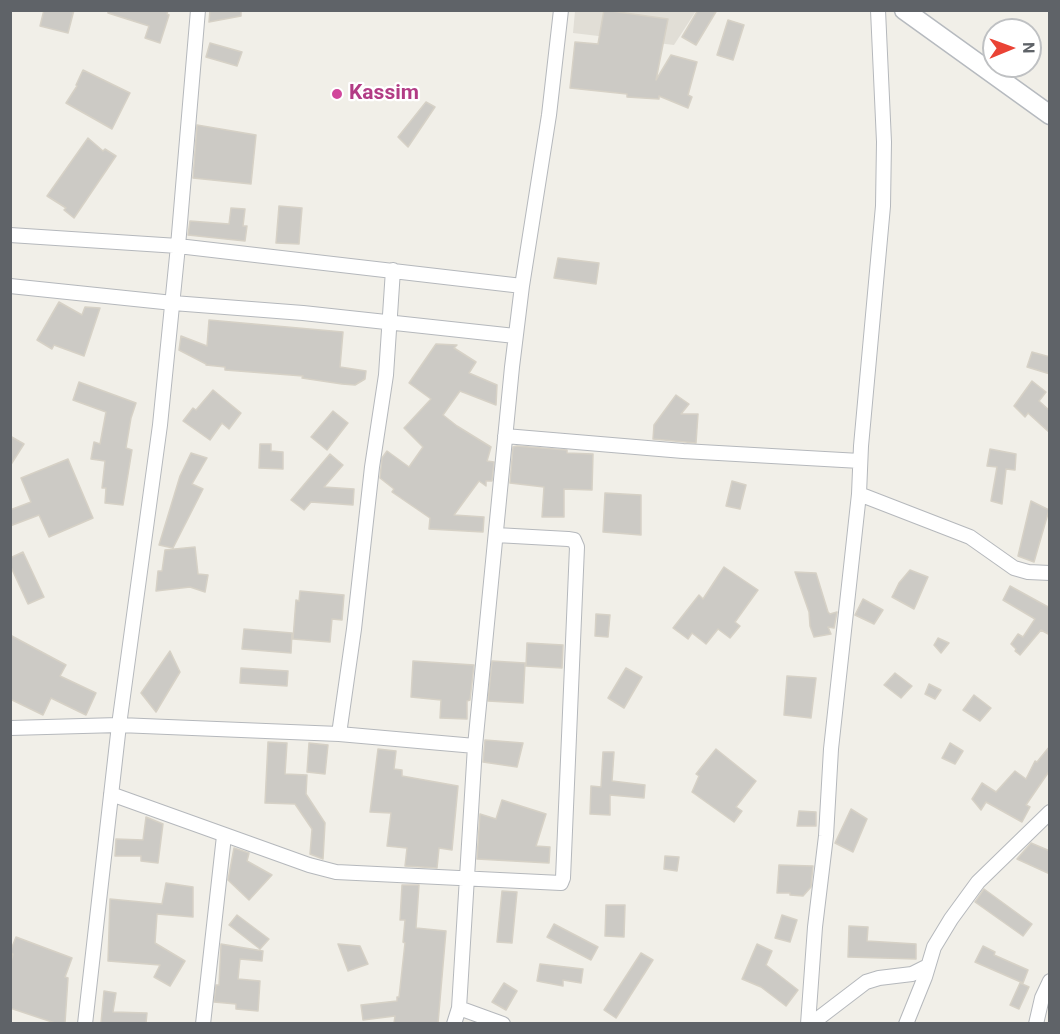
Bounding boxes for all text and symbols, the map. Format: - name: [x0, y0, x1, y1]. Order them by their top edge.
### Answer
- north arrow: [982, 18, 1042, 78]
- text: N: [1019, 42, 1038, 54]
- place label: Kassim: [349, 81, 419, 107]
- marker: Kassim: [330, 87, 344, 101]

